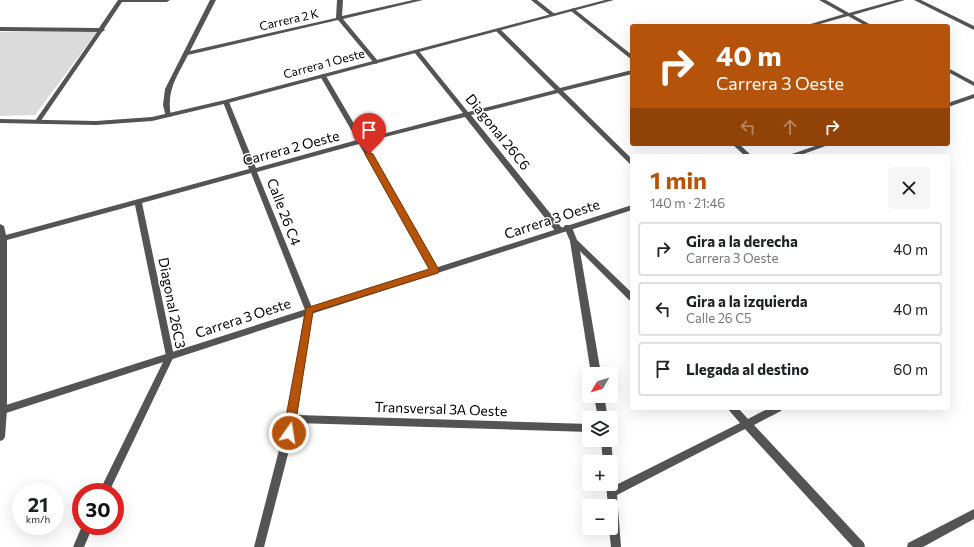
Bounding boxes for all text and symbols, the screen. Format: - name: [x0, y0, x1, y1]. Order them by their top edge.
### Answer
- street label: Carrera 2 K: [258, 5, 320, 33]
- text: 40 m: [716, 38, 782, 72]
- icon: right: [650, 40, 702, 92]
- street label: Carrera 1 Oeste: [282, 45, 366, 81]
- text: Carrera 3 Oeste: [716, 72, 844, 94]
- street label: Diagonal 26C6: [463, 90, 534, 173]
- pin: [352, 113, 386, 154]
- icon: left: [737, 116, 759, 138]
- icon: ahead: [779, 116, 801, 138]
- icon: right: [821, 116, 843, 138]
- icon: arrive: [358, 119, 380, 141]
- street label: Carrera 2 Oeste: [241, 126, 341, 169]
- text: 1 min: [650, 165, 707, 194]
- button: close: [888, 167, 930, 209]
- street label: Calle 26 C4: [264, 176, 305, 249]
- street label: Carrera 3 Oeste: [502, 195, 602, 242]
- text: 140 m · 21:46: [650, 195, 725, 211]
- text: Gira a la derecha: [686, 232, 798, 250]
- icon: right: [652, 238, 674, 260]
- text: 40 m: [893, 240, 928, 258]
- text: Carrera 3 Oeste: [686, 250, 778, 266]
- street label: Diagonal 26C3: [155, 256, 190, 350]
- text: Gira a la izquierda: [686, 292, 808, 310]
- street label: Carrera 3 Oeste: [193, 294, 293, 341]
- icon: left: [652, 298, 674, 320]
- text: 40 m: [893, 300, 928, 318]
- text: Calle 26 C5: [686, 310, 752, 326]
- icon: arrive: [652, 358, 674, 380]
- text: Llegada al destino: [686, 360, 809, 378]
- text: 60 m: [893, 360, 928, 378]
- north arrow: [582, 367, 618, 403]
- map controls: [582, 367, 618, 535]
- street label: Transversal 3A Oeste: [374, 398, 508, 419]
- button: layers: [582, 411, 618, 447]
- position arrow: [268, 412, 310, 454]
- button: +: [582, 455, 618, 491]
- speed limit sign: 30: [72, 483, 124, 535]
- text: 21: [28, 492, 48, 516]
- button: −: [582, 499, 618, 535]
- text: km/h: [26, 513, 50, 525]

